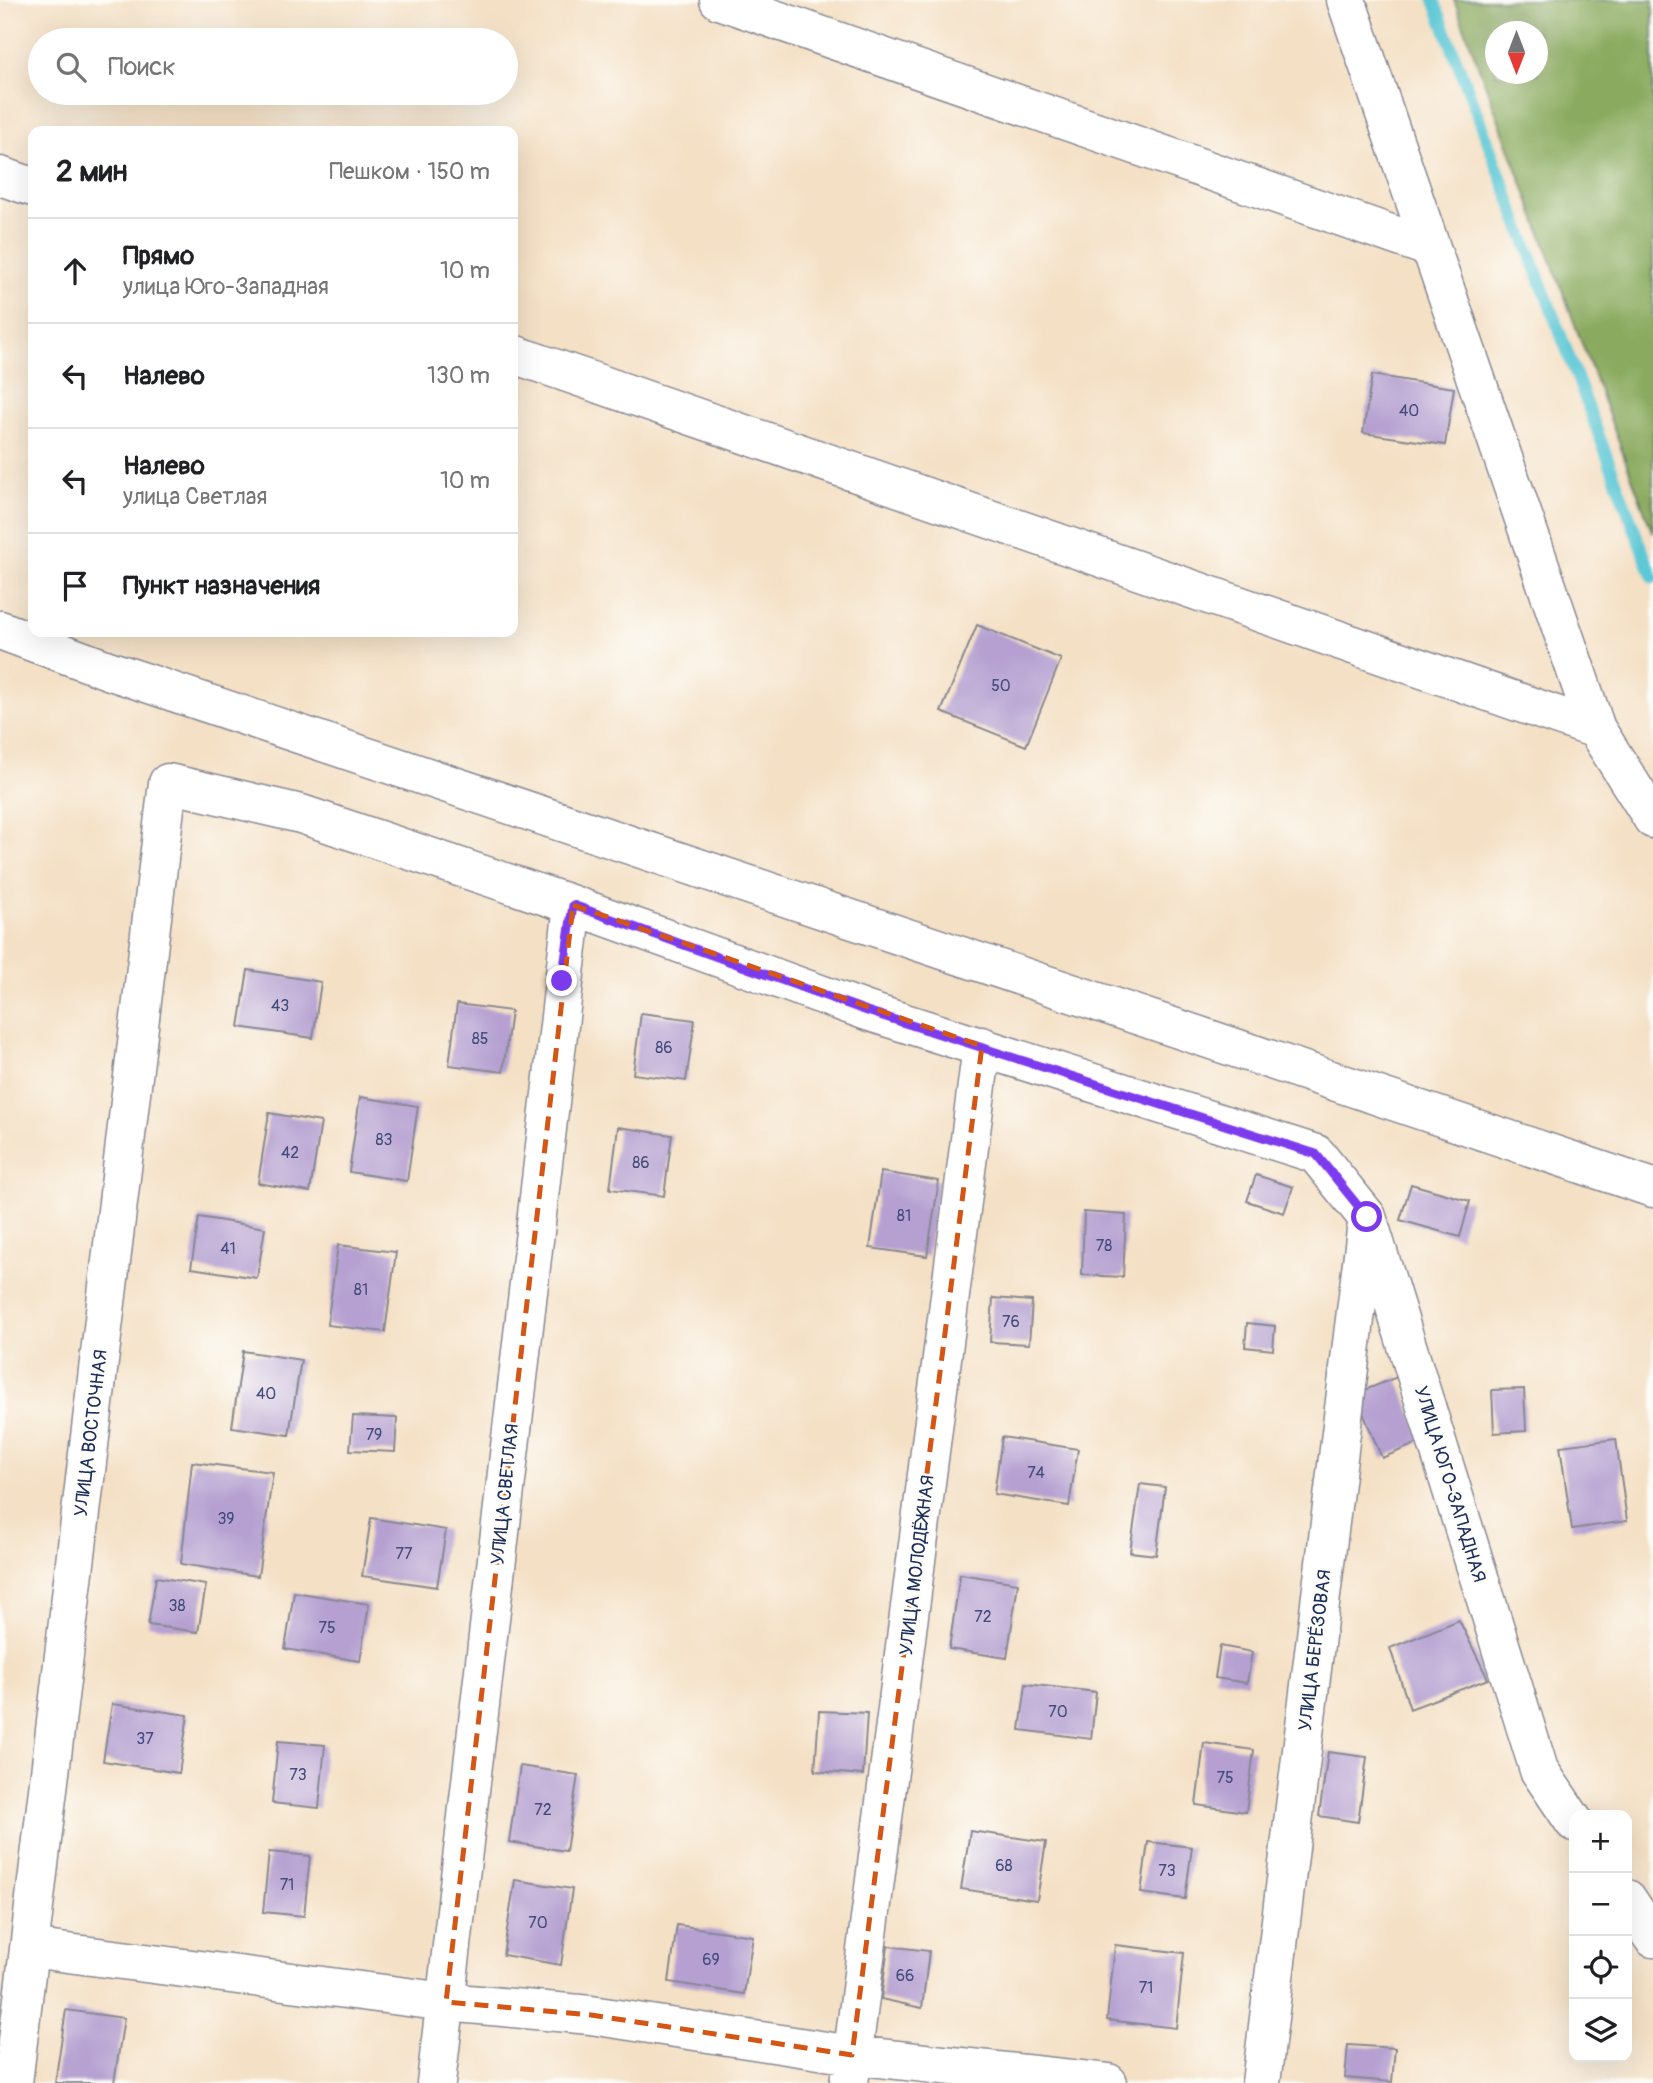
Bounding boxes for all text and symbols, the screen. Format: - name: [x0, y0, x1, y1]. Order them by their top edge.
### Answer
- north arrow: [1485, 21, 1548, 84]
- search box: [28, 28, 518, 105]
- icon: search: [52, 48, 90, 86]
- text: Поиск: [108, 51, 176, 83]
- text: 2 мин: [56, 153, 127, 190]
- text: Пешком · 150 m: [329, 157, 490, 186]
- text: Прямо: [123, 240, 194, 272]
- icon: ahead: [56, 252, 94, 290]
- text: 10 m: [440, 256, 490, 285]
- text: улица Юго-Западная: [123, 272, 329, 301]
- icon: left: [56, 357, 94, 395]
- text: Налево: [123, 360, 205, 392]
- text: 130 m: [427, 361, 490, 390]
- house number: 40: [1399, 401, 1419, 421]
- text: Налево: [123, 450, 205, 482]
- icon: left: [56, 462, 94, 500]
- text: 10 m: [440, 466, 490, 495]
- text: улица Светлая: [123, 482, 267, 511]
- icon: arrive: [56, 567, 94, 605]
- text: Пункт назначения: [123, 570, 320, 602]
- house number: 50: [991, 676, 1011, 696]
- route end: [546, 965, 577, 996]
- house number: 43: [271, 996, 289, 1016]
- house number: 85: [472, 1029, 488, 1049]
- house number: 86: [655, 1038, 673, 1058]
- house number: 83: [376, 1130, 393, 1150]
- house number: 42: [281, 1143, 299, 1163]
- house number: 86: [632, 1153, 650, 1173]
- route start: [1351, 1201, 1382, 1232]
- house number: 81: [897, 1206, 911, 1226]
- house number: 78: [1096, 1236, 1112, 1256]
- house number: 41: [220, 1239, 236, 1259]
- house number: 81: [354, 1280, 368, 1300]
- house number: 76: [1002, 1312, 1020, 1332]
- street label: УЛИЦА ВОСТОЧНАЯ: [69, 1348, 113, 1518]
- street label: УЛИЦА ЮГО-ЗАПАДНАЯ: [1409, 1383, 1491, 1585]
- house number: 40: [256, 1384, 276, 1404]
- street label: УЛИЦА СВЕТЛАЯ: [486, 1422, 524, 1566]
- house number: 79: [366, 1425, 382, 1445]
- house number: 74: [1027, 1463, 1045, 1483]
- street label: УЛИЦА МОЛОДЁЖНАЯ: [894, 1474, 940, 1657]
- house number: 39: [217, 1509, 235, 1529]
- house number: 77: [396, 1544, 413, 1564]
- street label: УЛИЦА БЕРЁЗОВАЯ: [1293, 1568, 1337, 1732]
- house number: 38: [169, 1596, 186, 1616]
- house number: 72: [974, 1607, 992, 1627]
- house number: 75: [318, 1618, 336, 1638]
- house number: 70: [1048, 1702, 1068, 1722]
- house number: 37: [136, 1729, 154, 1749]
- house number: 73: [289, 1765, 307, 1785]
- house number: 75: [1216, 1768, 1234, 1788]
- house number: 72: [534, 1800, 552, 1820]
- map controls: [1569, 1810, 1632, 2062]
- button: +: [1569, 1810, 1632, 1873]
- house number: 68: [995, 1856, 1013, 1876]
- house number: 73: [1158, 1861, 1176, 1881]
- button: −: [1569, 1873, 1632, 1936]
- house number: 71: [280, 1875, 294, 1895]
- house number: 70: [528, 1913, 548, 1933]
- button: locate: [1569, 1936, 1632, 1999]
- house number: 69: [702, 1950, 720, 1970]
- house number: 66: [896, 1966, 914, 1986]
- house number: 71: [1139, 1978, 1153, 1998]
- button: layers: [1569, 1999, 1632, 2062]

